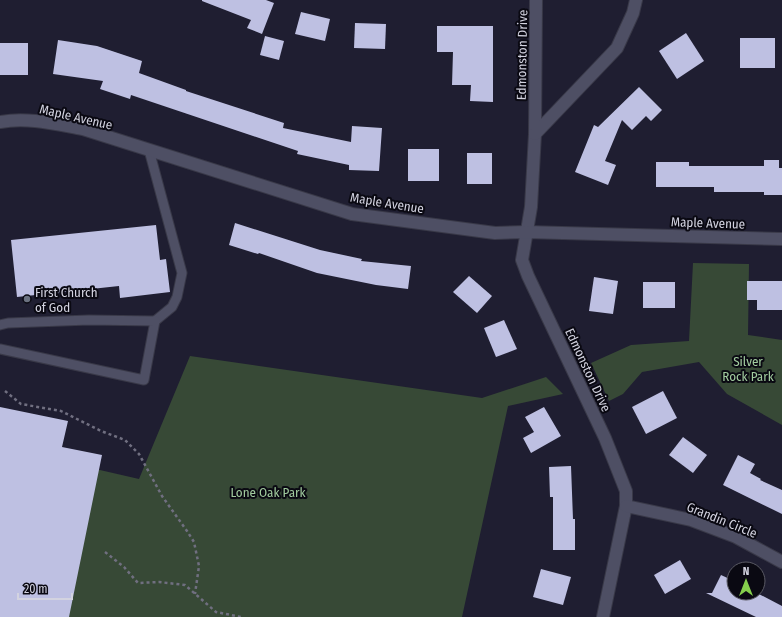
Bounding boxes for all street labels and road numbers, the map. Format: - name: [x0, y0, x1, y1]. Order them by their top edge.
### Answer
- street label: Edmonston Drive: [514, 10, 530, 100]
- street label: Maple Avenue: [38, 101, 114, 133]
- street label: Maple Avenue: [349, 190, 425, 216]
- street label: Maple Avenue: [671, 214, 745, 232]
- street label: Edmonston Drive: [562, 326, 614, 414]
- street label: Grandin Circle: [685, 499, 759, 541]

